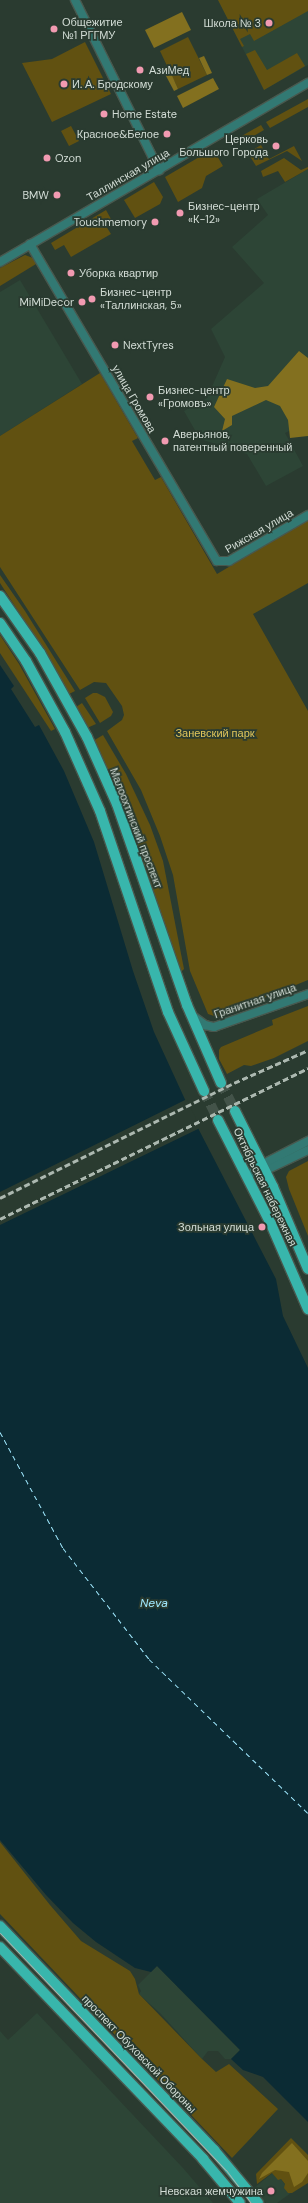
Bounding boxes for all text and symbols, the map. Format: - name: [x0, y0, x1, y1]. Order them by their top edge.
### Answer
- place label: Общежитие №1 РГГМУ: [62, 16, 123, 42]
- place label: Школа № 3: [203, 16, 261, 30]
- marker: Школа № 3: [264, 18, 274, 28]
- marker: Общежитие №1 РГГМУ: [49, 24, 59, 34]
- place label: АзиМед: [149, 63, 189, 77]
- marker: АзиМед: [134, 64, 146, 76]
- place label: И. А. Бродскому: [72, 77, 153, 91]
- marker: И. А. Бродскому: [59, 79, 69, 89]
- place label: Home Estate: [112, 107, 177, 121]
- marker: Home Estate: [99, 109, 109, 119]
- place label: Красное&Белое: [77, 127, 159, 141]
- marker: Красное&Белое: [162, 129, 172, 139]
- place label: Церковь Большого Города: [179, 133, 268, 159]
- marker: Церковь Большого Города: [271, 141, 281, 151]
- street label: Таллинская улица: [84, 146, 172, 204]
- place label: Ozon: [55, 151, 81, 165]
- marker: Ozon: [42, 153, 52, 163]
- place label: BMW: [22, 188, 49, 202]
- marker: BMW: [52, 190, 62, 200]
- place label: Бизнес-центр «К-12»: [188, 200, 260, 226]
- marker: Бизнес-центр «К-12»: [175, 208, 185, 218]
- place label: Touchmemory: [74, 215, 147, 229]
- marker: Touchmemory: [150, 217, 160, 227]
- place label: Уборка квартир: [79, 266, 158, 280]
- marker: Уборка квартир: [66, 268, 76, 278]
- place label: Бизнес-центр «Таллинская, 5»: [100, 286, 182, 312]
- marker: Бизнес-центр «Таллинская, 5»: [87, 294, 97, 304]
- place label: MiMiDecor: [20, 295, 74, 309]
- marker: MiMiDecor: [77, 297, 87, 307]
- place label: NextTyres: [123, 338, 174, 352]
- marker: NextTyres: [110, 340, 120, 350]
- street label: улица Громова: [109, 363, 159, 435]
- place label: Бизнес-центр «Громовъ»: [158, 384, 230, 410]
- marker: Бизнес-центр «Громовъ»: [145, 392, 155, 402]
- place label: Аверьянов, патентный поверенный: [173, 428, 292, 454]
- marker: Аверьянов, патентный поверенный: [160, 436, 170, 446]
- street label: Рижская улица: [223, 506, 295, 556]
- park label: Заневский парк: [175, 726, 255, 740]
- street label: Малоохтинский проспект: [107, 766, 165, 890]
- street label: Гранитная улица: [212, 981, 298, 1021]
- street label: Октябрьская набережная: [231, 1126, 299, 1248]
- place label: Зольная улица: [178, 1220, 254, 1234]
- marker: Зольная улица: [257, 1222, 267, 1232]
- water label: Neva: [140, 1597, 168, 1611]
- street label: проспект Обуховской Обороны: [79, 1992, 199, 2116]
- place label: Невская жемчужина: [160, 2184, 263, 2198]
- marker: Невская жемчужина: [266, 2186, 276, 2196]

